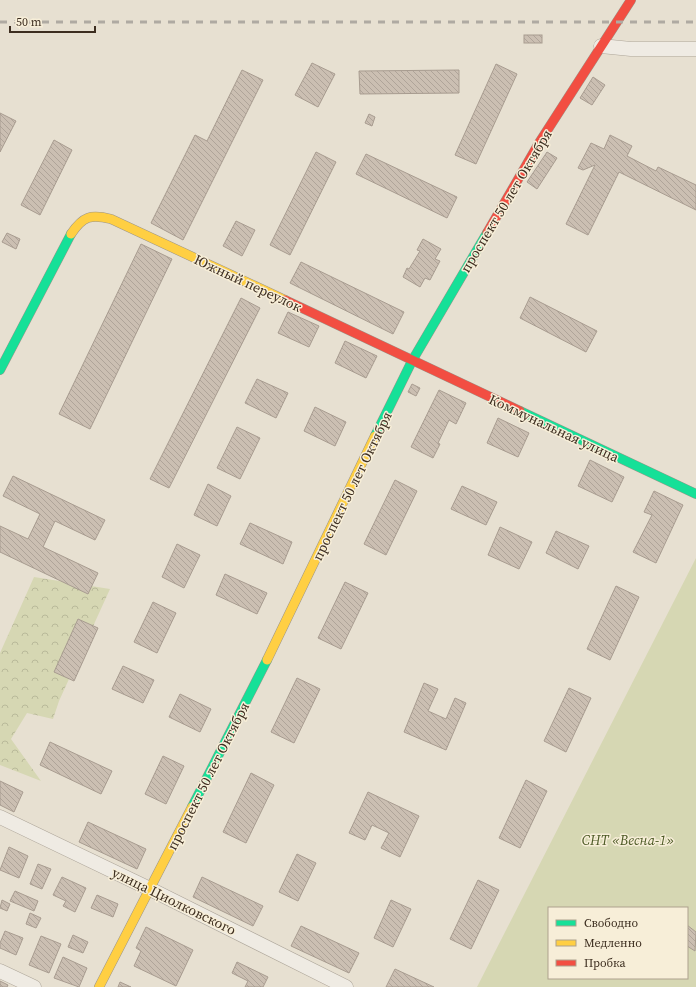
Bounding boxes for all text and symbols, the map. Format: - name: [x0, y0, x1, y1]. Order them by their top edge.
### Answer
- scale bar: [10, 8, 95, 34]
- text: 50 m: [16, 14, 42, 30]
- street label: проспект 50 лет Октября: [455, 126, 557, 276]
- street label: Южный переулок: [191, 249, 305, 317]
- street label: Коммунальная улица: [486, 389, 623, 467]
- street label: проспект 50 лет Октября: [307, 408, 397, 564]
- street label: проспект 50 лет Октября: [162, 699, 254, 853]
- park label: СНТ «Весна-1»: [582, 830, 674, 850]
- street label: улица Циолковского: [108, 862, 240, 940]
- legend: [548, 907, 688, 979]
- text: Свободно: [584, 915, 639, 931]
- text: Медленно: [584, 935, 642, 951]
- text: Пробка: [584, 955, 627, 971]

